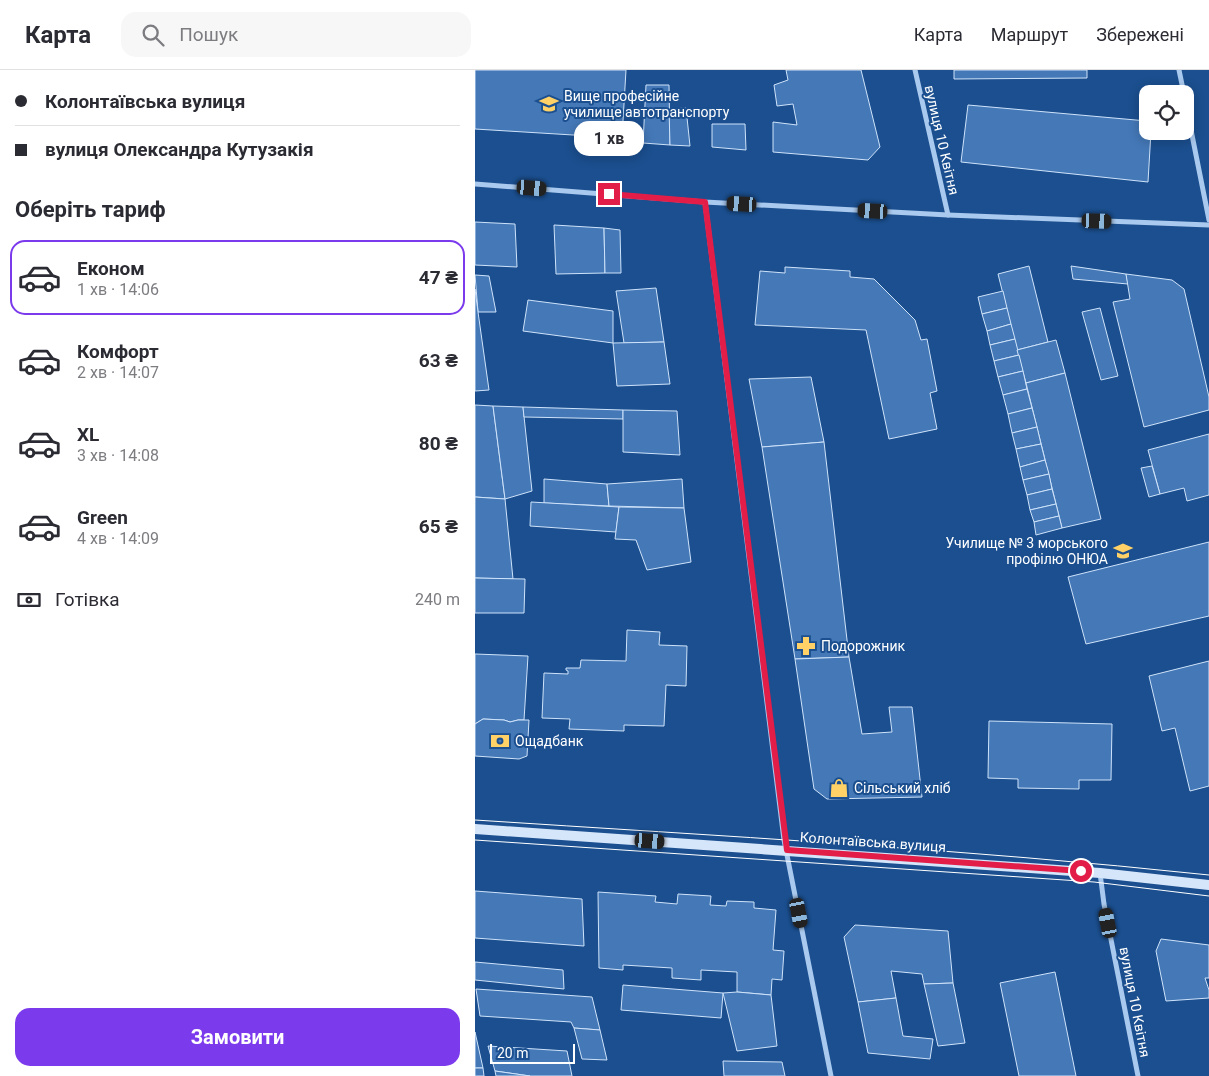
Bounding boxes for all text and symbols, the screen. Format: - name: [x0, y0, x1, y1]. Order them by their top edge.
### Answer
- search box: [121, 12, 471, 57]
- text: Карта: [25, 21, 91, 49]
- icon: search: [139, 21, 167, 49]
- text: Пошук: [179, 23, 238, 46]
- text: Карта: [914, 24, 963, 45]
- text: Маршрут: [991, 24, 1068, 45]
- text: Збережені: [1096, 24, 1184, 45]
- street label: вулиця 10 Квітня: [922, 84, 962, 196]
- map controls: [1139, 85, 1194, 140]
- button: locate: [1139, 85, 1194, 140]
- place label: Вище професійне училище автотранспорту: [564, 88, 730, 120]
- text: Колонтаївська вулиця: [45, 90, 245, 113]
- school or university icon: Вище професійне училище автотранспорту: [538, 93, 560, 115]
- callout: 1 хв: [574, 122, 644, 156]
- text: 1 хв: [594, 129, 624, 148]
- text: вулиця Олександра Кутузакія: [45, 138, 314, 161]
- car: [516, 179, 547, 197]
- route end: [598, 183, 620, 205]
- car: [726, 196, 757, 212]
- text: Оберіть тариф: [15, 197, 166, 222]
- car: [857, 203, 888, 219]
- car: [1081, 213, 1112, 229]
- icon: car: [17, 255, 62, 300]
- text: Економ: [77, 257, 145, 280]
- text: 47 ₴: [419, 266, 458, 289]
- text: 1 хв · 14:06: [77, 280, 159, 299]
- icon: car: [17, 338, 62, 383]
- text: Комфорт: [77, 340, 159, 363]
- text: 63 ₴: [419, 349, 458, 372]
- text: 2 хв · 14:07: [77, 363, 159, 382]
- icon: car: [17, 421, 62, 466]
- text: XL: [77, 423, 99, 446]
- text: 80 ₴: [419, 432, 458, 455]
- text: 3 хв · 14:08: [77, 446, 159, 465]
- icon: car: [17, 504, 62, 549]
- text: Green: [77, 506, 128, 529]
- text: 65 ₴: [419, 515, 458, 538]
- text: 4 хв · 14:09: [77, 529, 159, 548]
- place label: Училище № 3 морського профілю ОНЮА: [945, 535, 1108, 567]
- school or university icon: Училище № 3 морського профілю ОНЮА: [1112, 540, 1134, 562]
- icon: cash: [15, 586, 43, 614]
- text: Готівка: [55, 588, 120, 611]
- text: 240 m: [415, 590, 460, 609]
- pharmacy icon: Подорожник: [795, 635, 817, 657]
- place label: Подорожник: [821, 638, 905, 654]
- bank icon: Ощадбанк: [489, 730, 511, 752]
- place label: Ощадбанк: [515, 733, 584, 749]
- shop icon: Сільський хліб: [828, 777, 850, 799]
- place label: Сільський хліб: [854, 780, 951, 796]
- street label: Колонтаївська вулиця: [799, 829, 947, 855]
- car: [634, 832, 665, 850]
- route start: [1070, 860, 1092, 882]
- car: [788, 897, 809, 929]
- car: [1097, 907, 1118, 939]
- street label: вулиця 10 Квітня: [1116, 945, 1154, 1059]
- button: Замовити: [15, 1008, 460, 1066]
- scale bar: [490, 1041, 575, 1064]
- text: 20 m: [497, 1045, 529, 1061]

